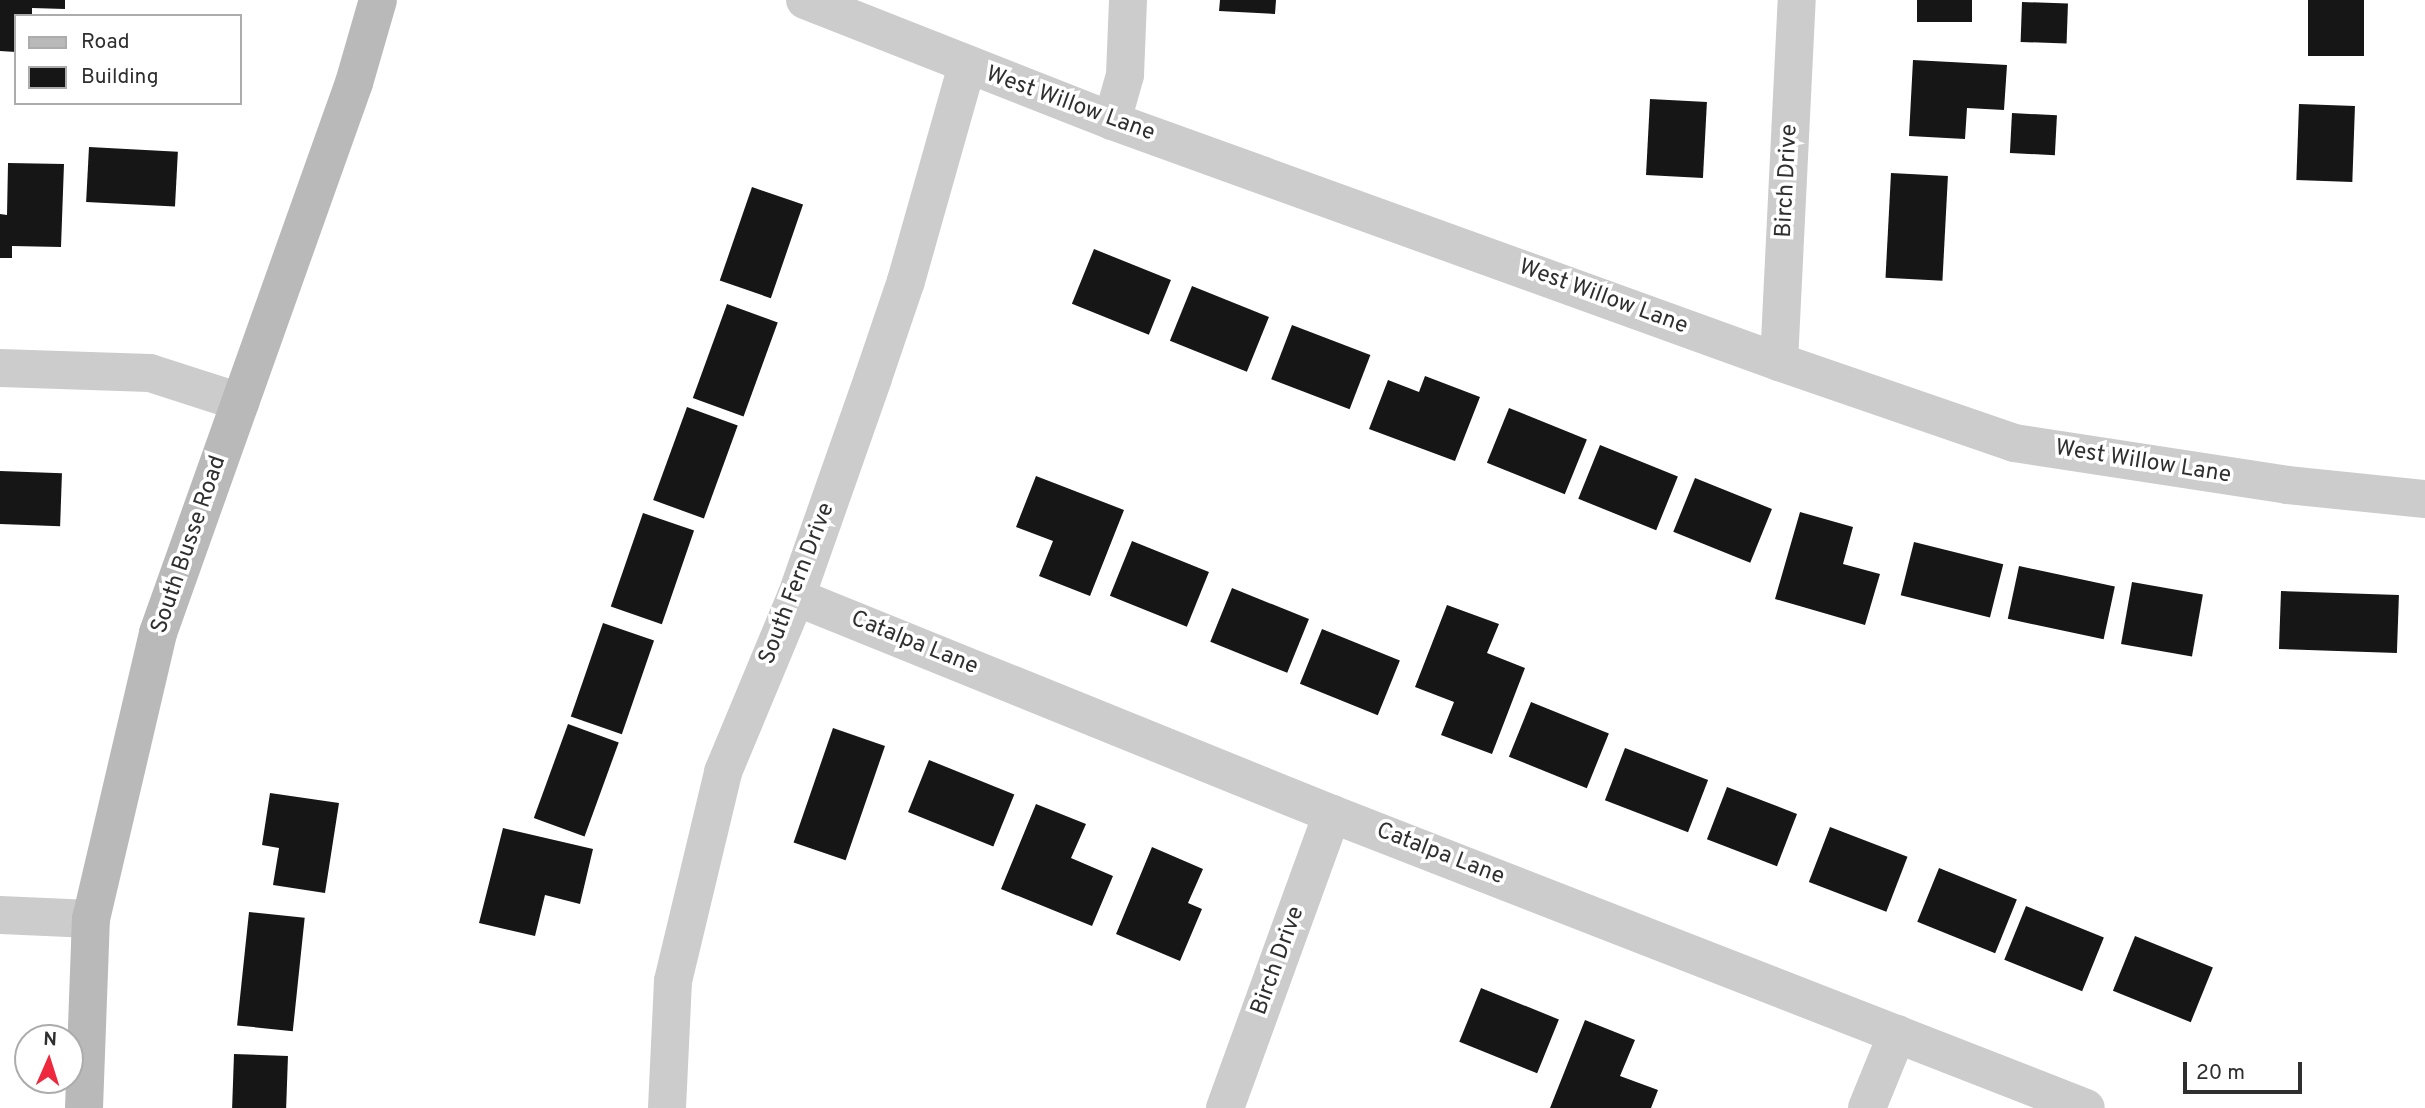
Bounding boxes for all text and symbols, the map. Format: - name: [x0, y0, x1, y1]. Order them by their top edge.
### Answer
- legend: [14, 14, 242, 105]
- text: Road: [81, 29, 130, 56]
- street label: West Willow Lane: [982, 62, 1158, 148]
- text: Building: [81, 64, 159, 91]
- street label: Birch Drive: [1771, 124, 1805, 238]
- street label: West Willow Lane: [1515, 255, 1691, 341]
- street label: West Willow Lane: [2053, 435, 2233, 491]
- street label: South Busse Road: [147, 453, 233, 637]
- street label: South Fern Drive: [754, 499, 842, 669]
- street label: Catalpa Lane: [846, 606, 982, 682]
- street label: Catalpa Lane: [1372, 818, 1508, 892]
- street label: Birch Drive: [1247, 903, 1311, 1019]
- north arrow: [14, 1024, 84, 1094]
- text: N: [43, 1028, 57, 1052]
- scale bar: [2187, 1048, 2306, 1092]
- text: 20 m: [2196, 1060, 2245, 1087]

